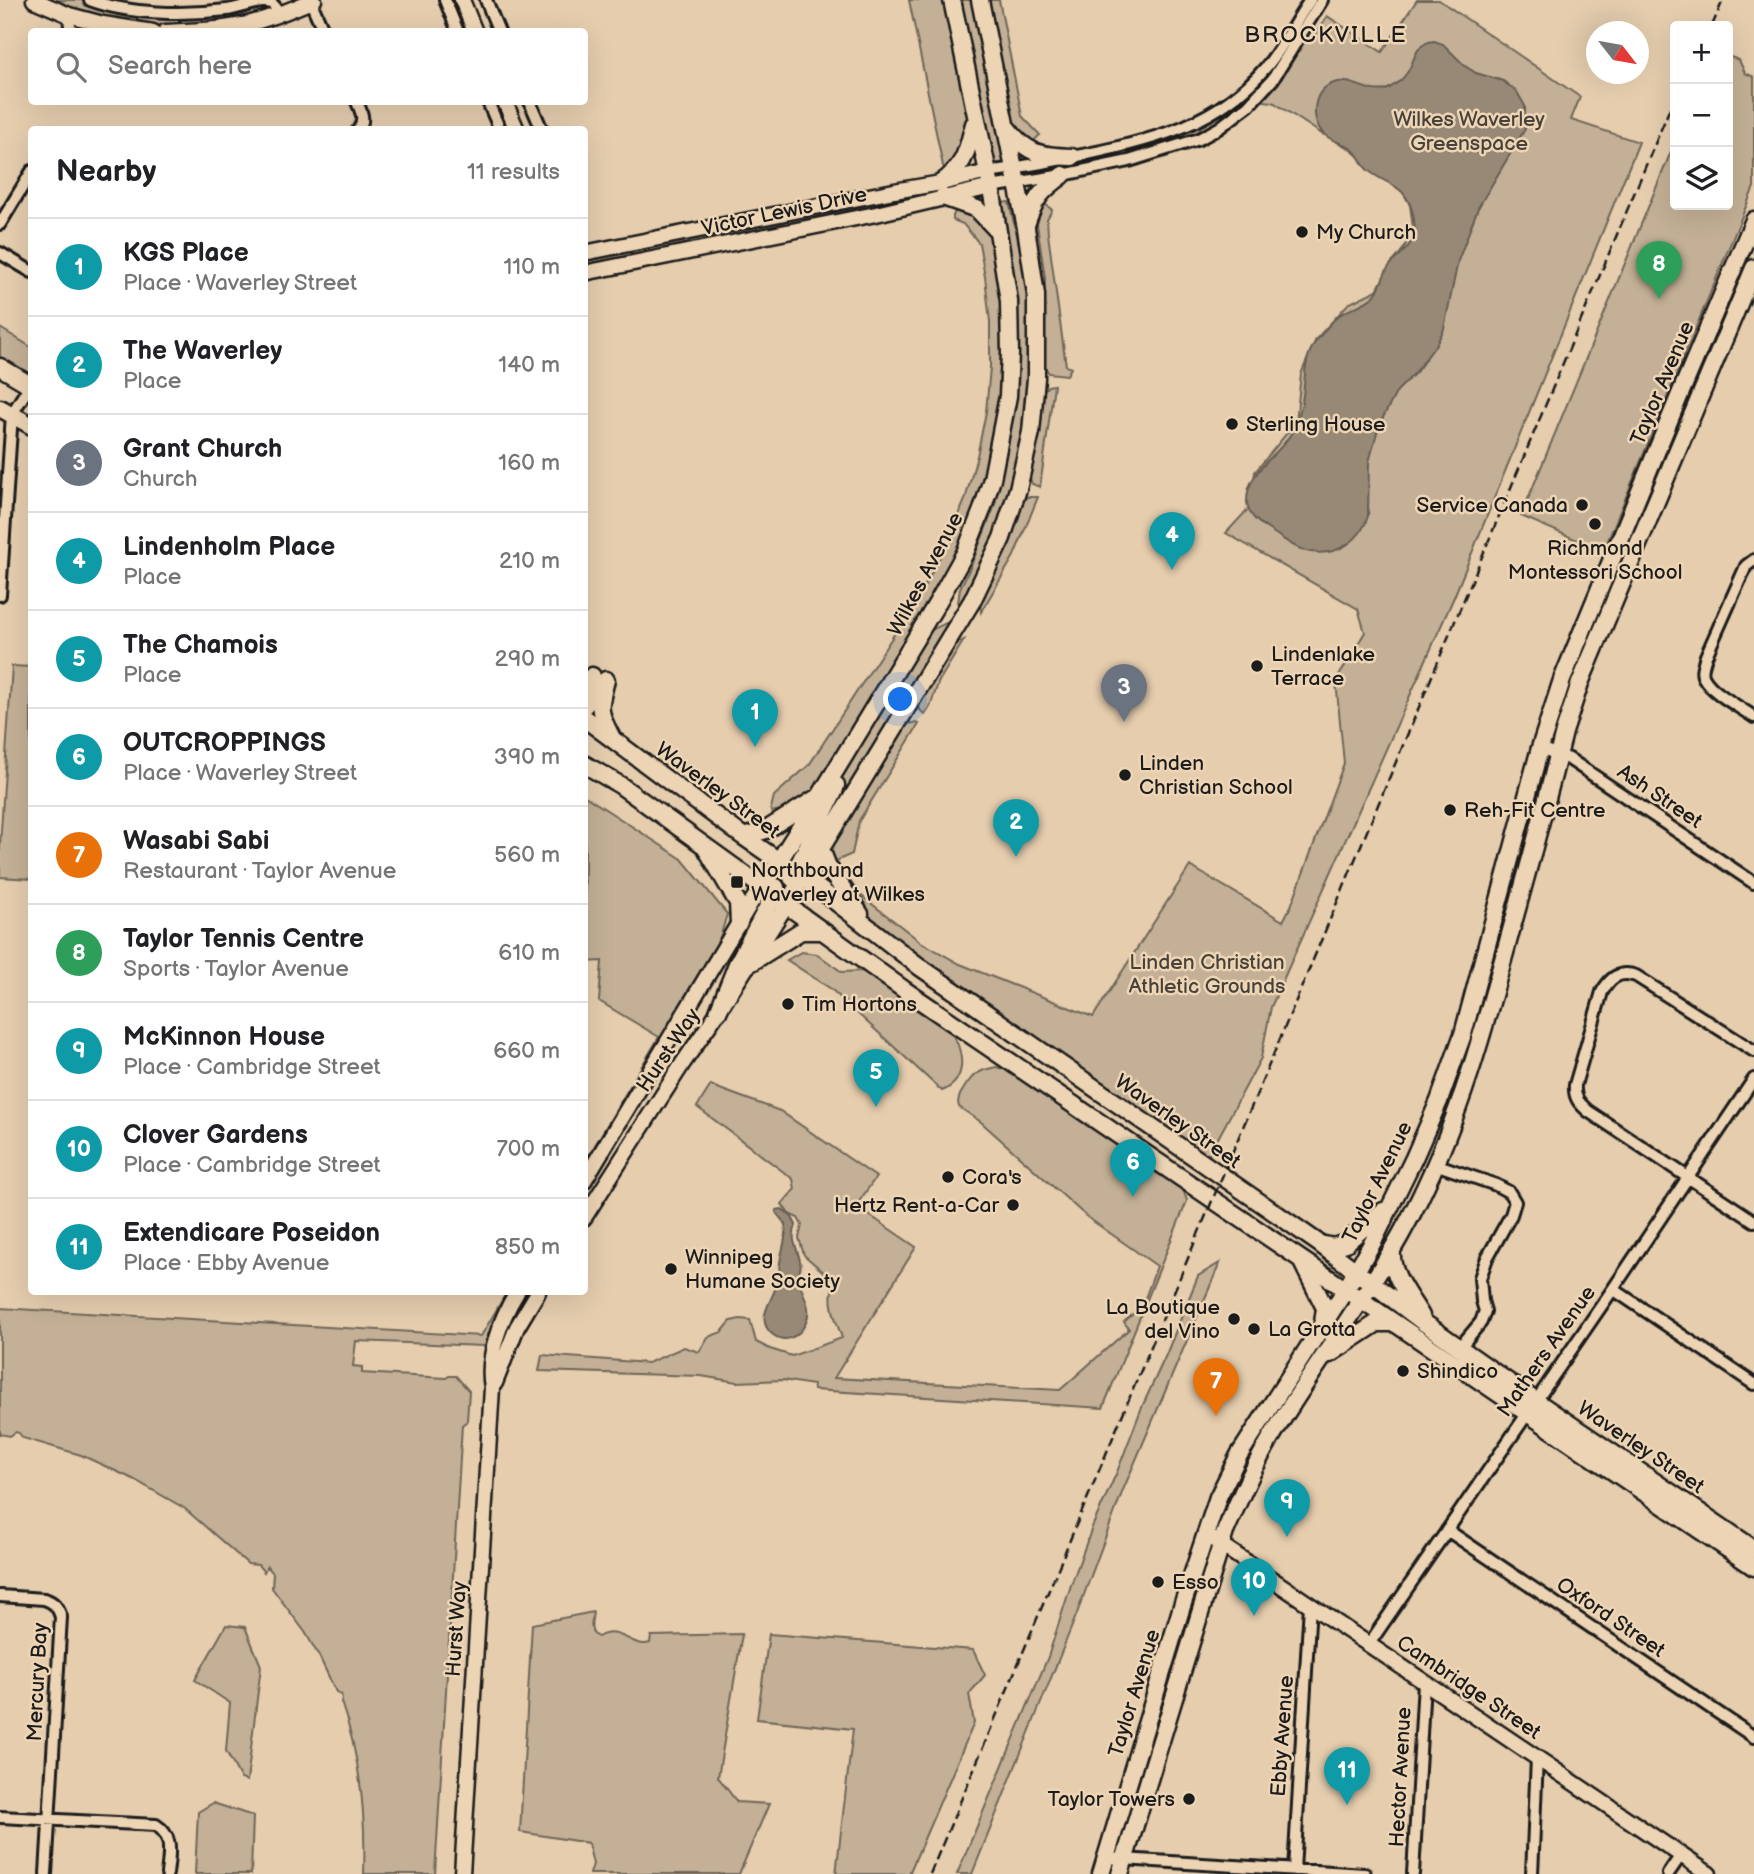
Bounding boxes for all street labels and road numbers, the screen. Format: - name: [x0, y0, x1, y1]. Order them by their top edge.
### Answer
- street label: Victor Lewis Drive: [699, 182, 869, 241]
- street label: Taylor Avenue: [1625, 318, 1700, 449]
- street label: Wilkes Avenue: [882, 508, 969, 640]
- street label: Waverley Street: [651, 737, 785, 844]
- street label: Ash Street: [1613, 759, 1707, 834]
- street label: Hurst Way: [631, 1003, 706, 1097]
- street label: Waverley Street: [1110, 1069, 1246, 1174]
- street label: Taylor Avenue: [1337, 1117, 1418, 1247]
- street label: Mathers Avenue: [1492, 1281, 1601, 1422]
- street label: Waverley Street: [1573, 1396, 1709, 1499]
- street label: Oxford Street: [1552, 1572, 1670, 1663]
- street label: Hurst Way: [441, 1580, 472, 1678]
- street label: Mercury Bay: [22, 1622, 53, 1742]
- street label: Taylor Avenue: [1103, 1626, 1166, 1760]
- street label: Cambridge Street: [1392, 1630, 1546, 1745]
- street label: Ebby Avenue: [1266, 1675, 1299, 1798]
- street label: Hector Avenue: [1384, 1706, 1417, 1848]

